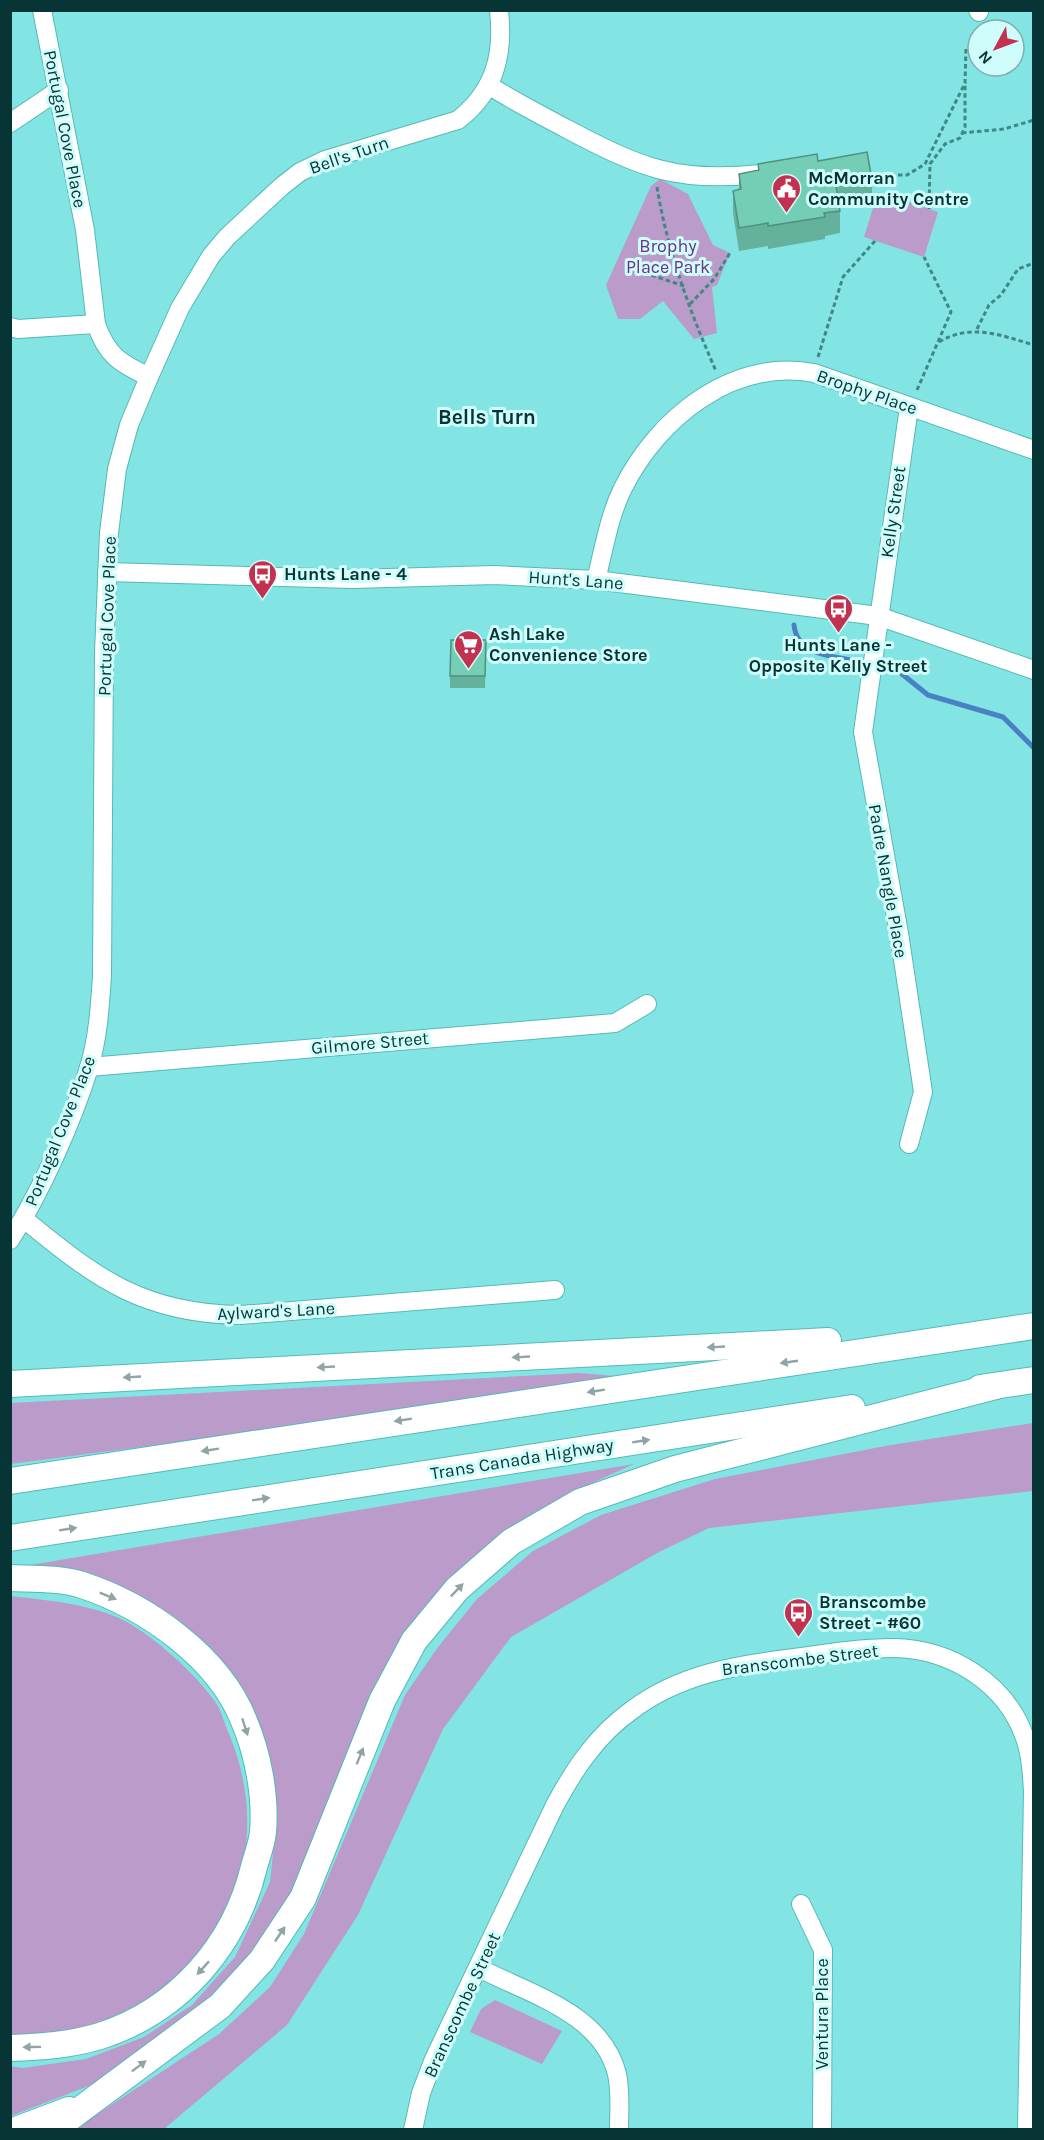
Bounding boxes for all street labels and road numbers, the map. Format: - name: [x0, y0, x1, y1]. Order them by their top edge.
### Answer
- street label: Portugal Cove Place: [39, 48, 91, 210]
- street label: Bell's Turn: [306, 131, 392, 179]
- street label: Brophy Place: [814, 365, 920, 419]
- street label: Kelly Street: [876, 465, 910, 559]
- street label: Portugal Cove Place: [93, 536, 121, 696]
- street label: Hunt's Lane: [528, 566, 624, 594]
- street label: Padre Nangle Place: [864, 802, 912, 960]
- street label: Gilmore Street: [310, 1027, 430, 1059]
- street label: Portugal Cove Place: [20, 1053, 100, 1209]
- street label: Aylward's Lane: [217, 1297, 335, 1325]
- street label: Trans Canada Highway: [429, 1434, 616, 1484]
- street label: Branscombe Street: [721, 1639, 880, 1681]
- street label: Branscombe Street: [419, 1929, 505, 2081]
- street label: Ventura Place: [811, 1958, 833, 2070]

